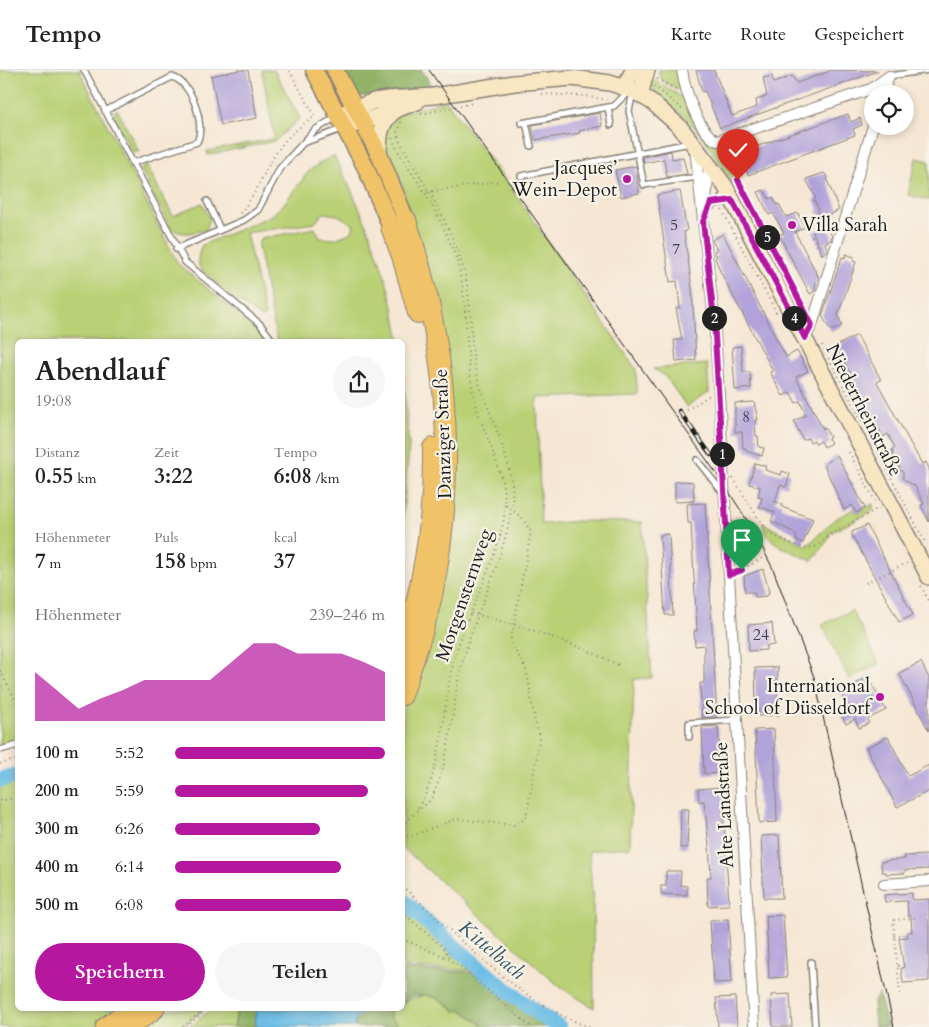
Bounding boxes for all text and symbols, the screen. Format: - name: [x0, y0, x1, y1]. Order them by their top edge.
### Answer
- text: Tempo: [25, 18, 101, 51]
- text: Karte: [671, 22, 712, 47]
- text: Route: [740, 22, 786, 47]
- text: Gespeichert: [814, 22, 904, 47]
- map controls: [864, 85, 914, 135]
- button: locate: [864, 85, 914, 135]
- pin: [717, 129, 759, 180]
- icon: check: [724, 136, 752, 164]
- place label: Jacques’ Wein-Depot: [511, 155, 617, 203]
- marker: Jacques’ Wein-Depot: [621, 173, 633, 185]
- place label: Villa Sarah: [802, 212, 888, 238]
- house number: 5: [670, 214, 678, 236]
- marker: Villa Sarah: [786, 219, 798, 231]
- pin: 5: [754, 224, 780, 250]
- text: 5: [764, 228, 771, 247]
- house number: 7: [672, 238, 680, 260]
- pin: 2: [702, 306, 726, 330]
- pin: 4: [782, 306, 806, 330]
- text: 2: [711, 309, 718, 328]
- text: 4: [791, 309, 798, 328]
- street label: Niederrheinstraße: [819, 339, 909, 481]
- text: Abendlauf: [35, 352, 166, 390]
- button: share: [333, 356, 385, 408]
- street label: Danziger Straße: [428, 368, 458, 500]
- text: 19:08: [35, 390, 72, 412]
- house number: 8: [742, 406, 750, 428]
- pin: 1: [710, 442, 734, 466]
- text: Distanz: [35, 443, 80, 462]
- text: Zeit: [154, 443, 179, 462]
- text: Tempo: [274, 443, 317, 462]
- text: 1: [719, 445, 726, 464]
- text: 0.55: [35, 462, 73, 491]
- text: 3:22: [154, 462, 193, 491]
- text: 6:08: [274, 462, 312, 491]
- text: km: [73, 469, 96, 488]
- text: /km: [312, 469, 340, 488]
- pin: [721, 519, 763, 570]
- street label: Morgensternweg: [429, 525, 499, 665]
- icon: arrive: [728, 526, 756, 554]
- text: Höhenmeter: [35, 528, 110, 547]
- text: Puls: [154, 528, 179, 547]
- text: kcal: [274, 528, 297, 547]
- text: 7: [35, 547, 46, 576]
- text: 158: [154, 547, 187, 576]
- text: 37: [274, 547, 295, 576]
- text: m: [46, 554, 61, 573]
- text: bpm: [187, 554, 217, 573]
- text: Höhenmeter: [35, 604, 121, 626]
- text: 239–246 m: [309, 604, 385, 626]
- house number: 24: [753, 624, 769, 646]
- place label: International School of Düsseldorf: [705, 673, 873, 721]
- marker: International School of Düsseldorf: [874, 691, 886, 703]
- street label: Alte Landstraße: [708, 741, 740, 869]
- text: 100 m: [35, 742, 79, 764]
- text: 5:52: [115, 742, 144, 764]
- text: 200 m: [35, 780, 79, 802]
- text: 5:59: [115, 780, 144, 802]
- text: 300 m: [35, 818, 79, 840]
- text: 6:26: [115, 818, 144, 840]
- text: 400 m: [35, 856, 79, 878]
- text: 6:14: [115, 856, 144, 878]
- text: 500 m: [35, 894, 79, 916]
- text: 6:08: [115, 894, 144, 916]
- water label: Kittelbach: [453, 914, 531, 986]
- button: Speichern: [35, 943, 205, 1001]
- button: Teilen: [215, 943, 385, 1001]

